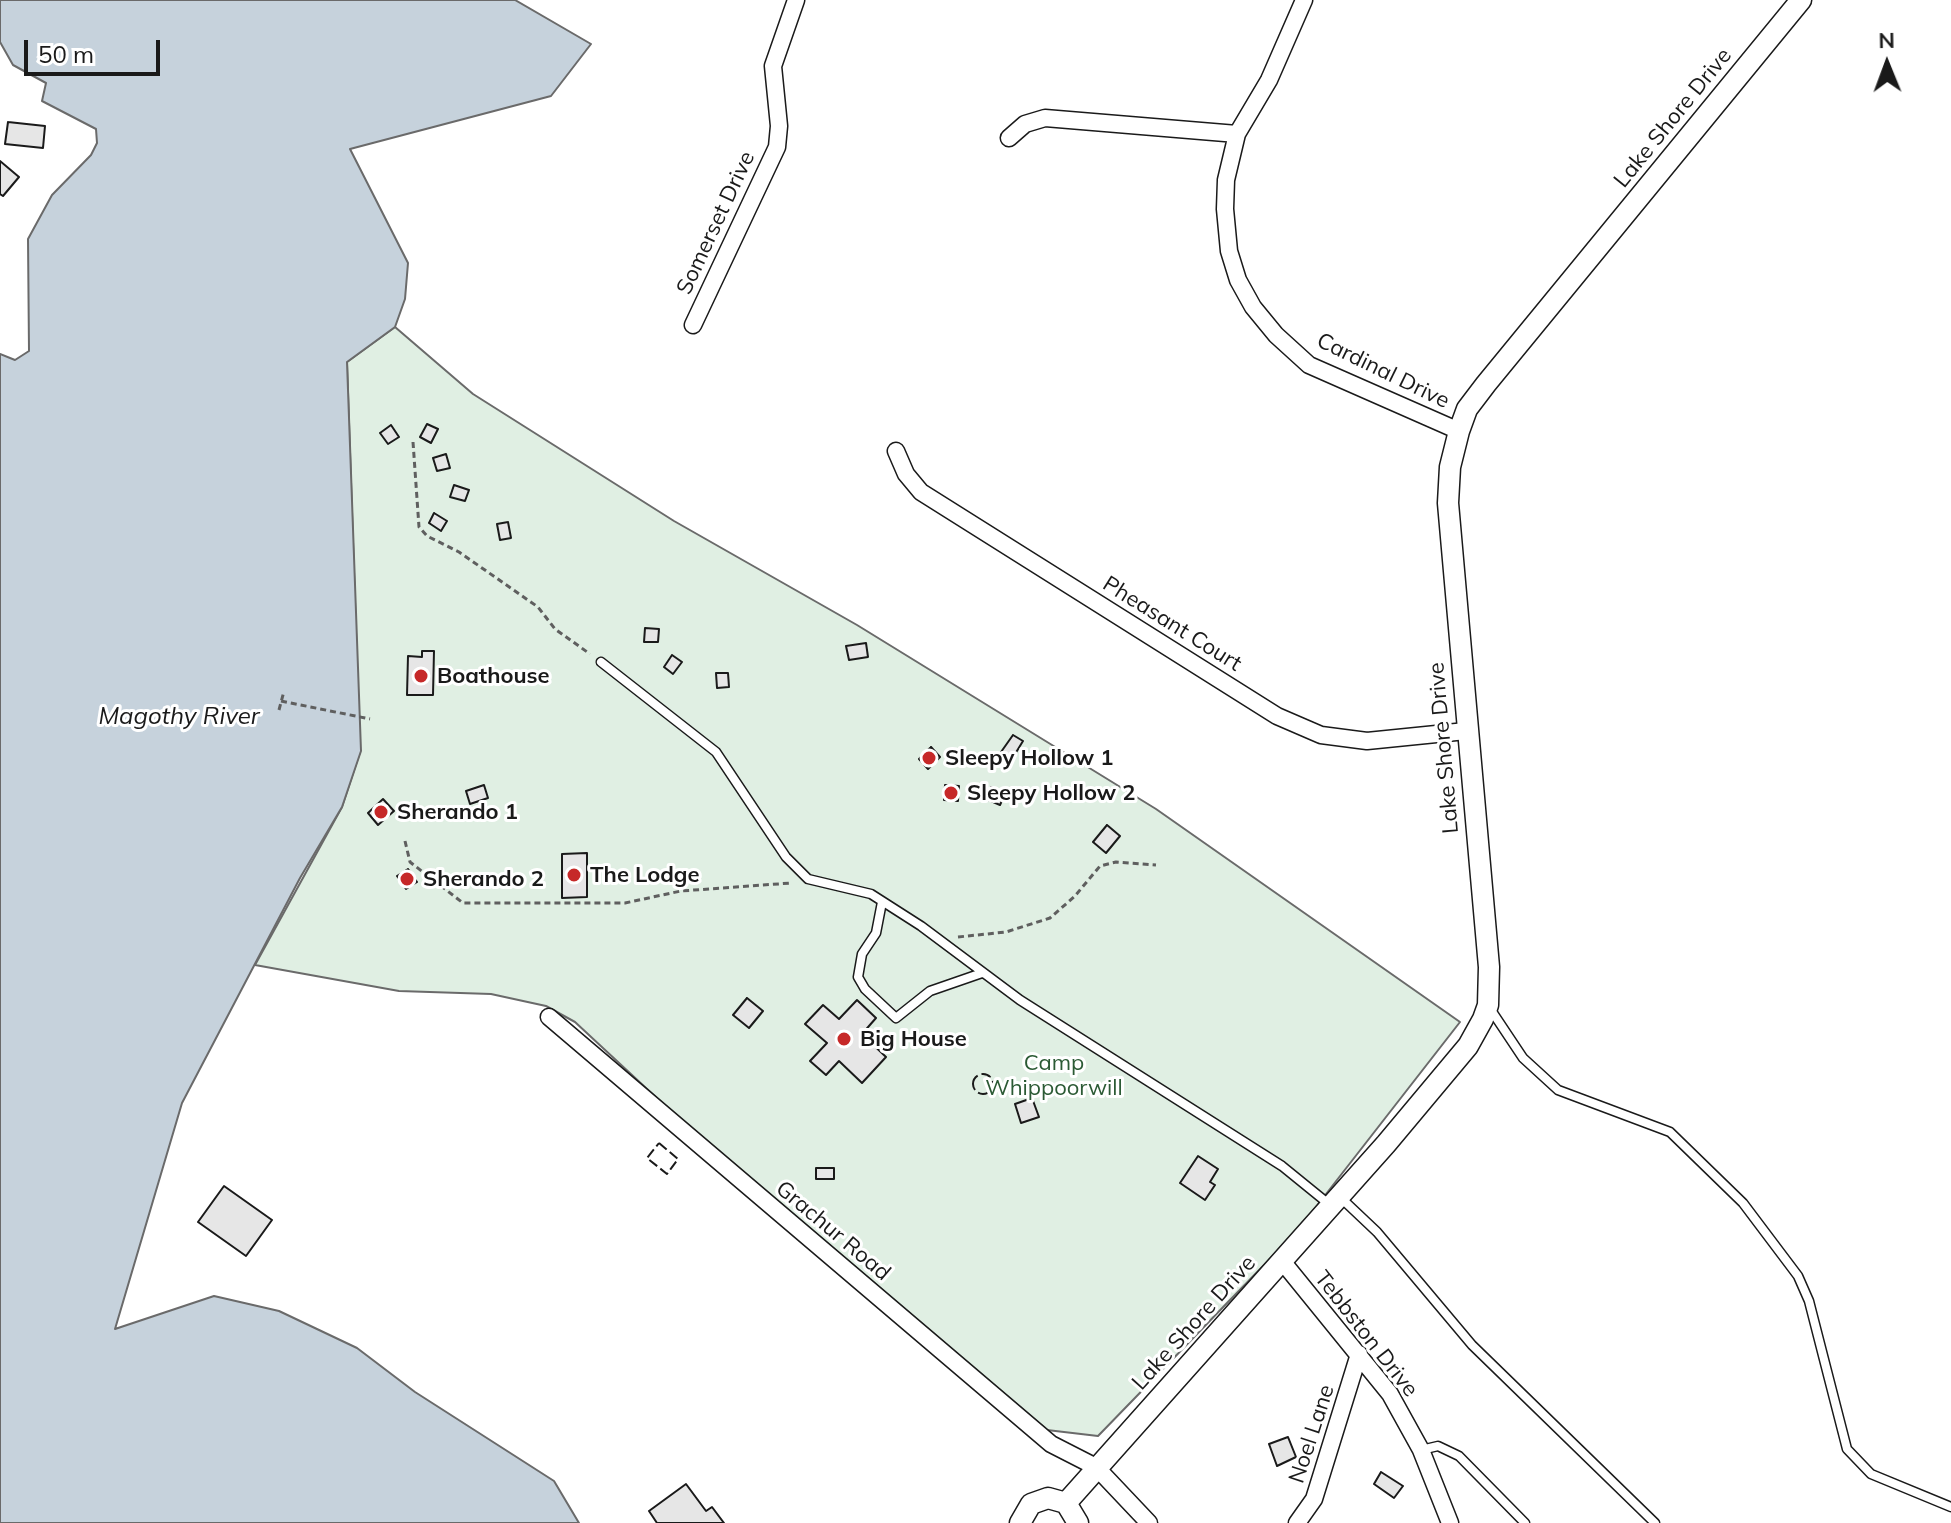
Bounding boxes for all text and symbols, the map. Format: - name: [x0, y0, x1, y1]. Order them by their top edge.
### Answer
- scale bar: [28, 24, 164, 74]
- north arrow: [1847, 24, 1927, 104]
- text: N: [1878, 26, 1895, 54]
- text: 50 m: [38, 39, 94, 69]
- street label: Lake Shore Drive: [1609, 43, 1737, 193]
- street label: Somerset Drive: [671, 147, 761, 299]
- street label: Cardinal Drive: [1312, 327, 1454, 415]
- street label: Pheasant Court: [1098, 571, 1246, 677]
- street label: Lake Shore Drive: [1423, 661, 1465, 835]
- place label: Boathouse: [437, 663, 550, 689]
- marker: Boathouse: [412, 667, 430, 685]
- water label: Magothy River: [98, 703, 260, 731]
- place label: Sleepy Hollow 1: [945, 745, 1113, 771]
- marker: Sleepy Hollow 1: [920, 749, 938, 767]
- place label: Sleepy Hollow 2: [967, 780, 1135, 806]
- marker: Sleepy Hollow 2: [942, 784, 960, 802]
- place label: Sherando 1: [397, 799, 518, 825]
- marker: Sherando 1: [372, 803, 390, 821]
- place label: The Lodge: [590, 862, 700, 888]
- place label: Sherando 2: [423, 866, 544, 892]
- marker: The Lodge: [565, 866, 583, 884]
- marker: Sherando 2: [398, 870, 416, 888]
- place label: Big House: [860, 1026, 967, 1052]
- marker: Big House: [835, 1030, 853, 1048]
- park label: Camp Whippoorwill: [985, 1050, 1123, 1102]
- street label: Grachur Road: [770, 1175, 896, 1287]
- street label: Lake Shore Drive: [1127, 1250, 1261, 1396]
- street label: Tebbston Drive: [1309, 1266, 1423, 1402]
- street label: Noel Lane: [1284, 1381, 1340, 1487]

